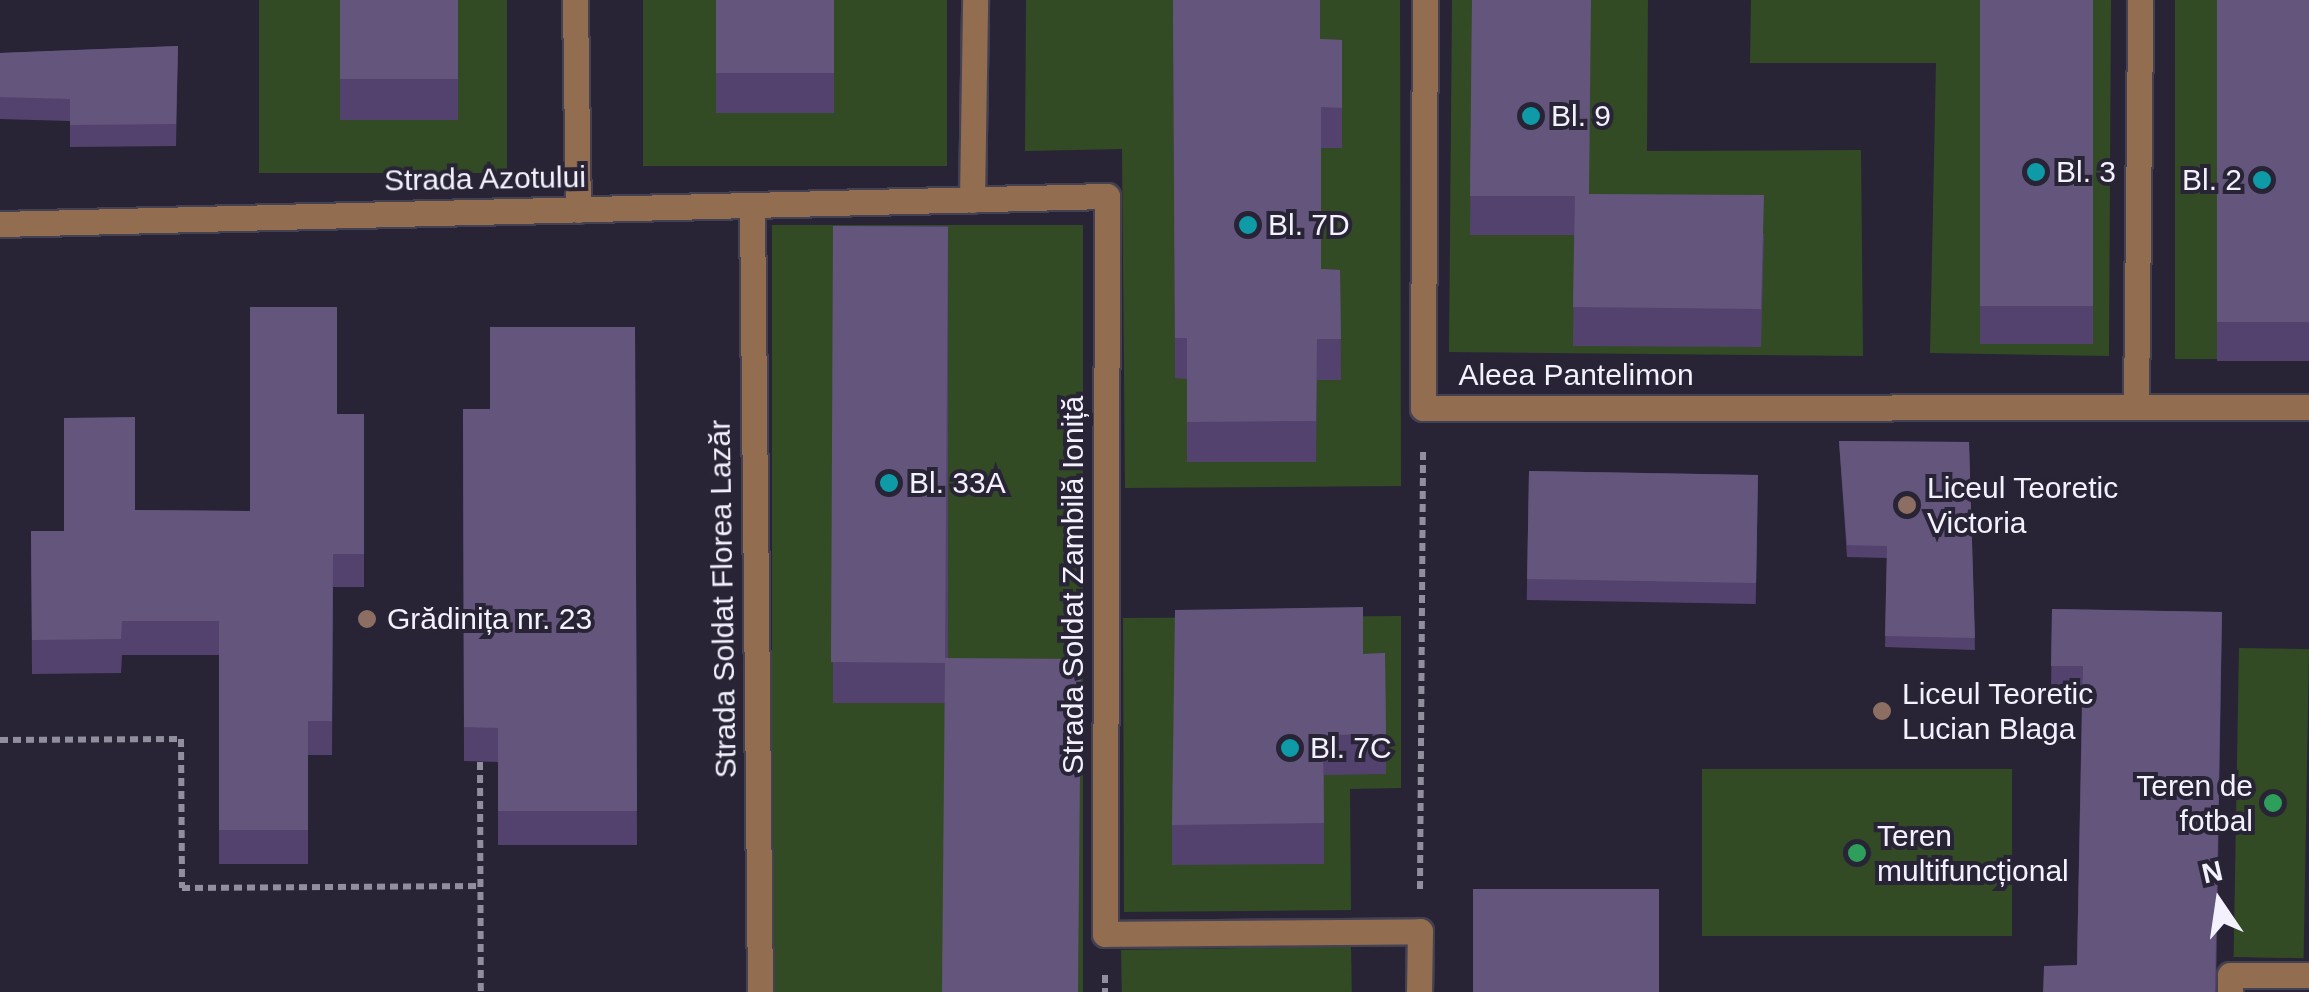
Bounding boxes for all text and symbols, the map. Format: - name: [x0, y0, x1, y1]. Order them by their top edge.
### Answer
- place label: Bl. 9: [1551, 98, 1611, 134]
- marker: Bl. 9: [1520, 105, 1542, 127]
- place label: Bl. 3: [2056, 154, 2116, 190]
- street label: Strada Azotului: [383, 159, 587, 199]
- marker: Bl. 3: [2025, 161, 2047, 183]
- place label: Bl. 2: [2182, 162, 2242, 198]
- marker: Bl. 2: [2251, 169, 2273, 191]
- place label: Bl. 7D: [1268, 207, 1350, 243]
- marker: Bl. 7D: [1237, 214, 1259, 236]
- street label: Aleea Pantelimon: [1458, 357, 1694, 393]
- street label: Strada Soldat Zambilă Ioniță: [1055, 396, 1091, 774]
- street label: Strada Soldat Florea Lazăr: [702, 419, 744, 779]
- place label: Bl. 33A: [909, 465, 1006, 501]
- place label: Liceul Teoretic Victoria: [1927, 470, 2119, 540]
- marker: Bl. 33A: [878, 472, 900, 494]
- marker: Liceul Teoretic Victoria: [1896, 494, 1918, 516]
- place label: Grădinița nr. 23: [387, 601, 592, 637]
- marker: Grădinița nr. 23: [356, 608, 378, 630]
- place label: Liceul Teoretic Lucian Blaga: [1902, 676, 2094, 746]
- marker: Liceul Teoretic Lucian Blaga: [1871, 700, 1893, 722]
- place label: Bl. 7C: [1310, 730, 1392, 766]
- marker: Bl. 7C: [1279, 737, 1301, 759]
- place label: Teren de fotbal: [2136, 768, 2253, 838]
- marker: Teren de fotbal: [2262, 792, 2284, 814]
- place label: Teren multifuncțional: [1877, 818, 2069, 888]
- marker: Teren multifuncțional: [1846, 842, 1868, 864]
- north arrow: [2169, 852, 2269, 952]
- text: N: [2199, 855, 2225, 890]

